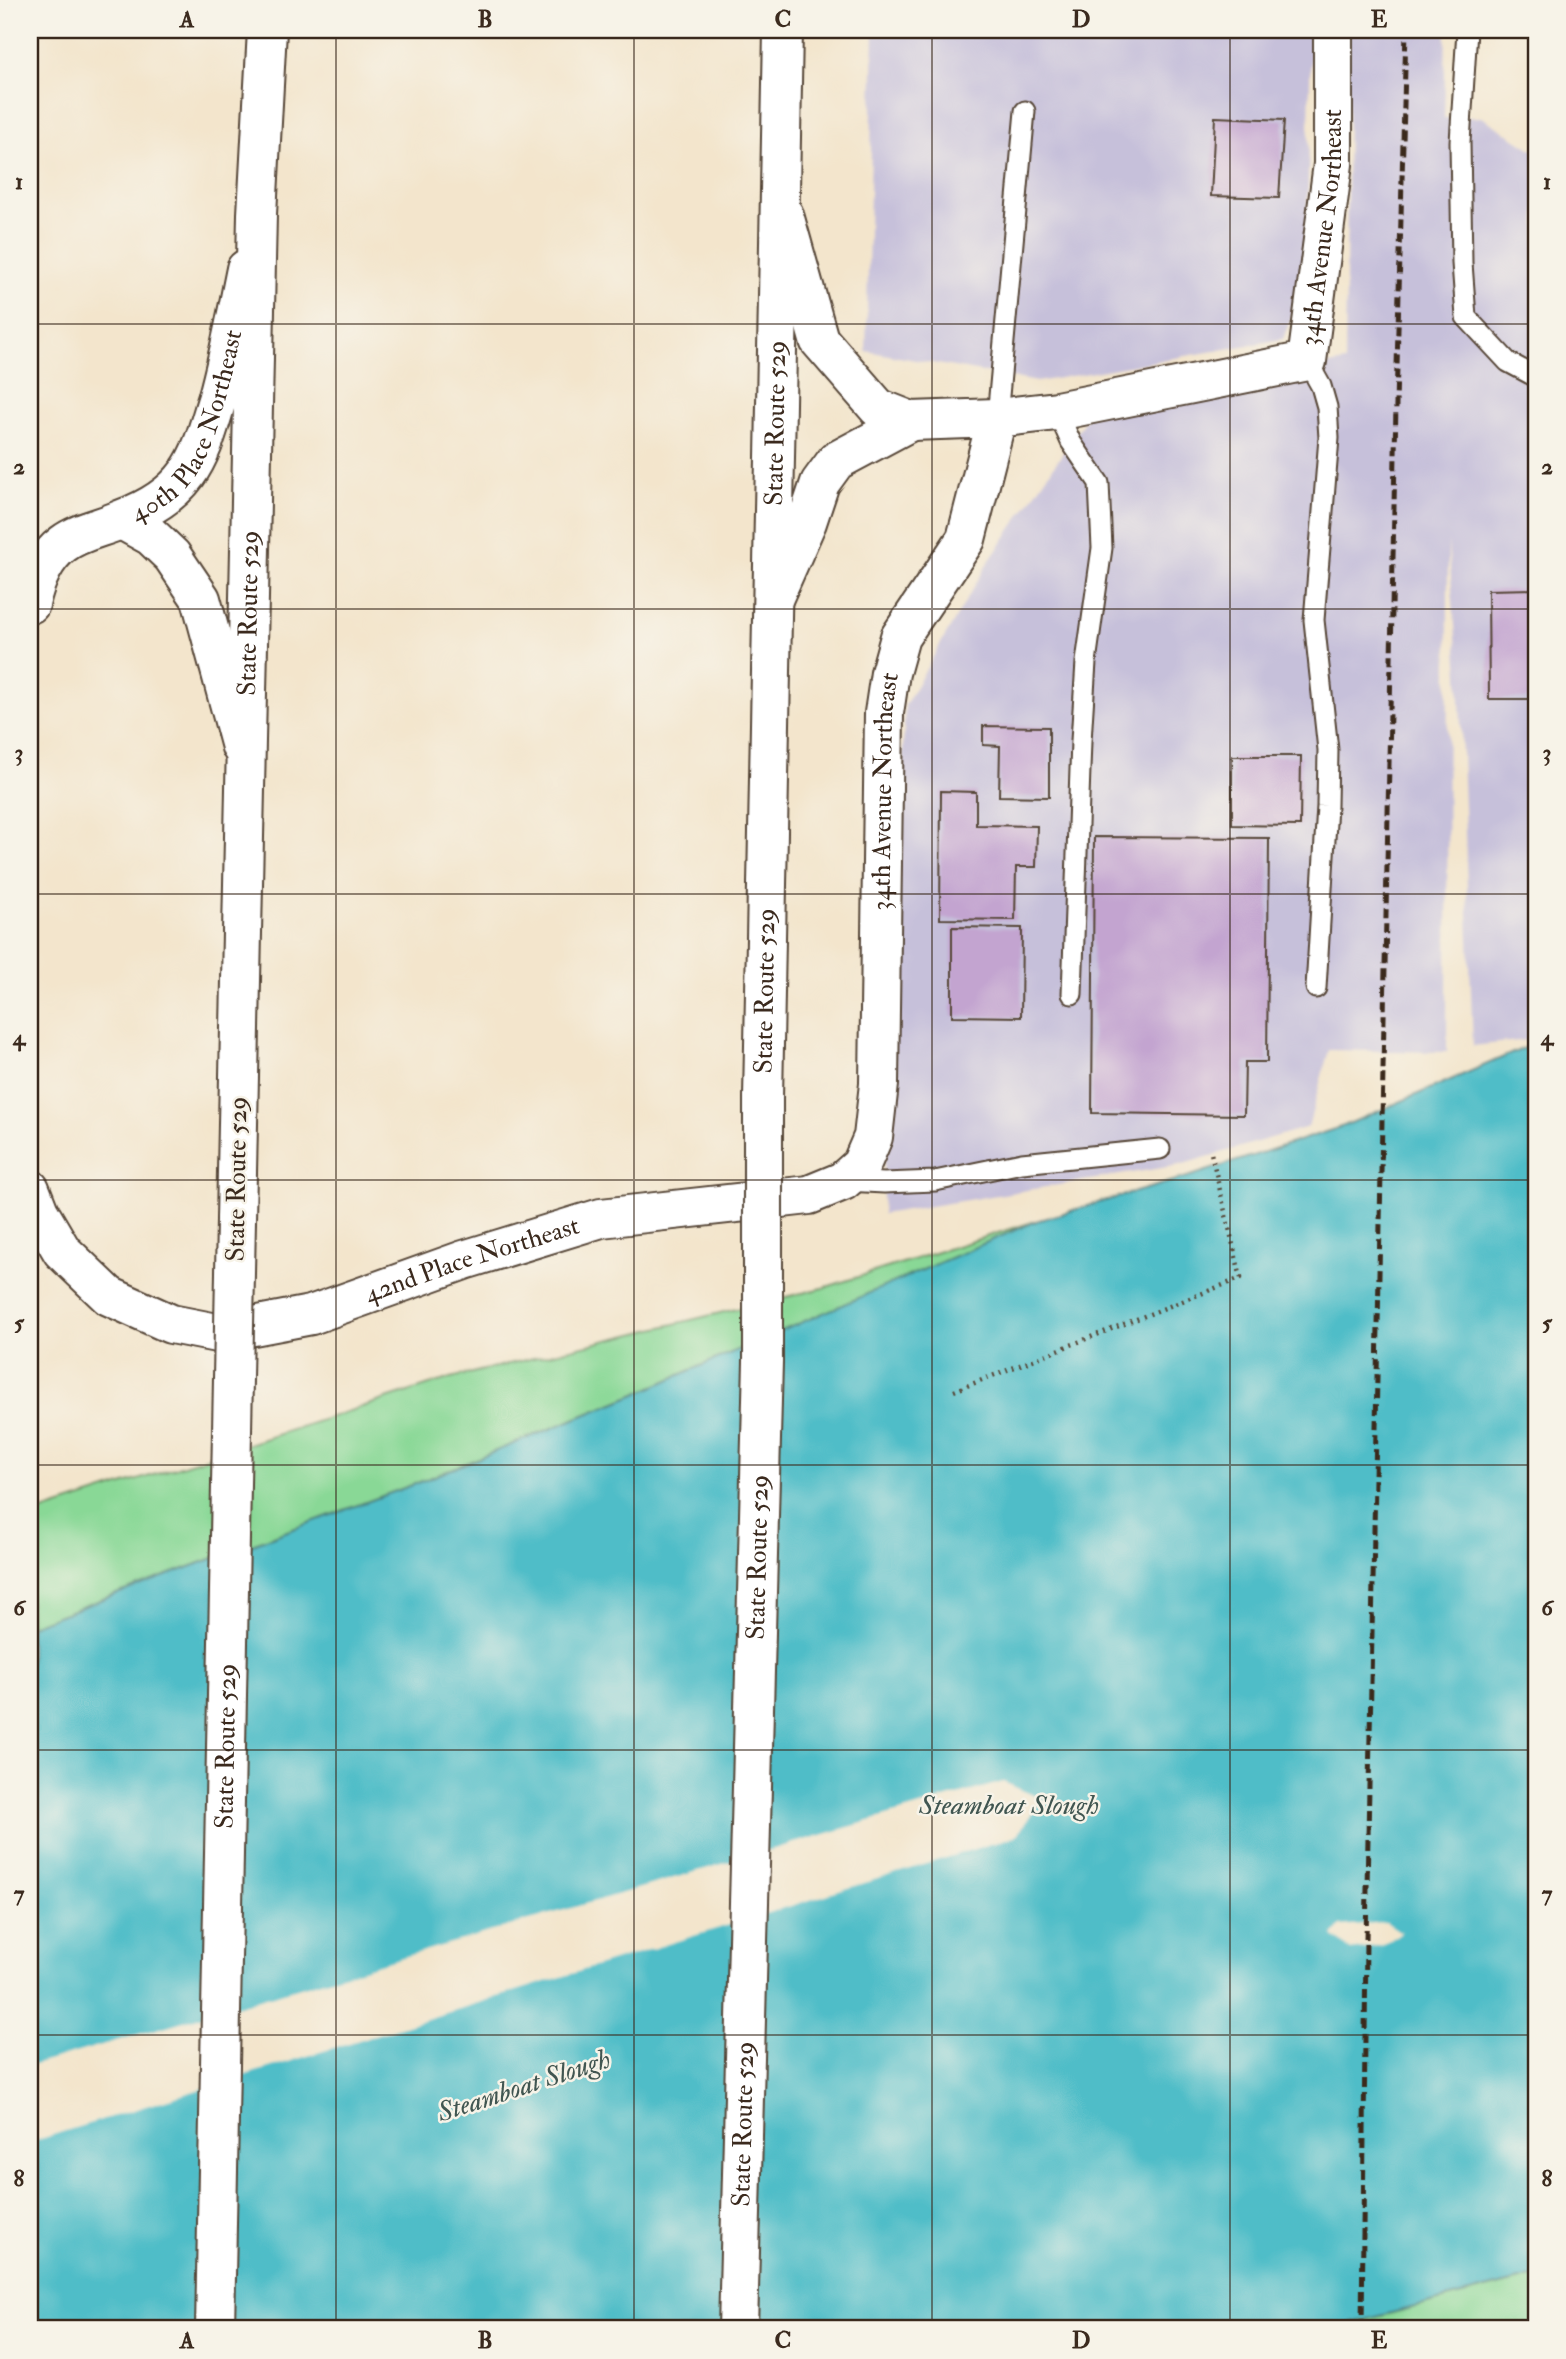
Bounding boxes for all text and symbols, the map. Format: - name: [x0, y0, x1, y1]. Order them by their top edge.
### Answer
- text: A: [179, 5, 195, 34]
- text: B: [477, 5, 493, 34]
- text: C: [775, 5, 791, 34]
- text: D: [1072, 5, 1090, 34]
- text: E: [1371, 5, 1388, 34]
- street label: 34th Avenue Northeast: [1293, 109, 1349, 348]
- text: 1: [15, 167, 23, 196]
- text: 1: [1543, 167, 1551, 196]
- street label: 40th Place Northeast: [126, 327, 249, 529]
- street label: State Route 529: [758, 340, 793, 506]
- text: 2: [13, 452, 25, 481]
- text: 2: [1541, 452, 1553, 481]
- street label: State Route 529: [231, 530, 266, 696]
- street label: 34th Avenue Northeast: [865, 670, 906, 911]
- text: 3: [15, 738, 23, 767]
- text: 3: [1543, 738, 1551, 767]
- street label: State Route 529: [747, 908, 783, 1074]
- text: 4: [12, 1023, 27, 1052]
- text: 4: [1540, 1023, 1555, 1052]
- street label: State Route 529: [220, 1096, 254, 1262]
- street label: 42nd Place Northeast: [360, 1210, 583, 1310]
- text: 5: [14, 1308, 25, 1337]
- text: 5: [1542, 1308, 1553, 1337]
- street label: State Route 529: [740, 1474, 776, 1640]
- text: 6: [13, 1593, 27, 1622]
- text: 6: [1541, 1593, 1555, 1622]
- street label: State Route 529: [208, 1663, 244, 1829]
- water label: Steamboat Slough: [918, 1788, 1099, 1823]
- text: 7: [14, 1879, 25, 1908]
- text: 7: [1542, 1879, 1553, 1908]
- street label: State Route 529: [725, 2041, 761, 2207]
- water label: Steamboat Slough: [432, 2042, 615, 2131]
- text: 8: [14, 2164, 25, 2193]
- text: 8: [1542, 2164, 1553, 2193]
- text: A: [179, 2326, 195, 2355]
- text: B: [477, 2326, 493, 2355]
- text: C: [775, 2326, 791, 2355]
- text: D: [1072, 2326, 1090, 2355]
- text: E: [1371, 2326, 1388, 2355]

